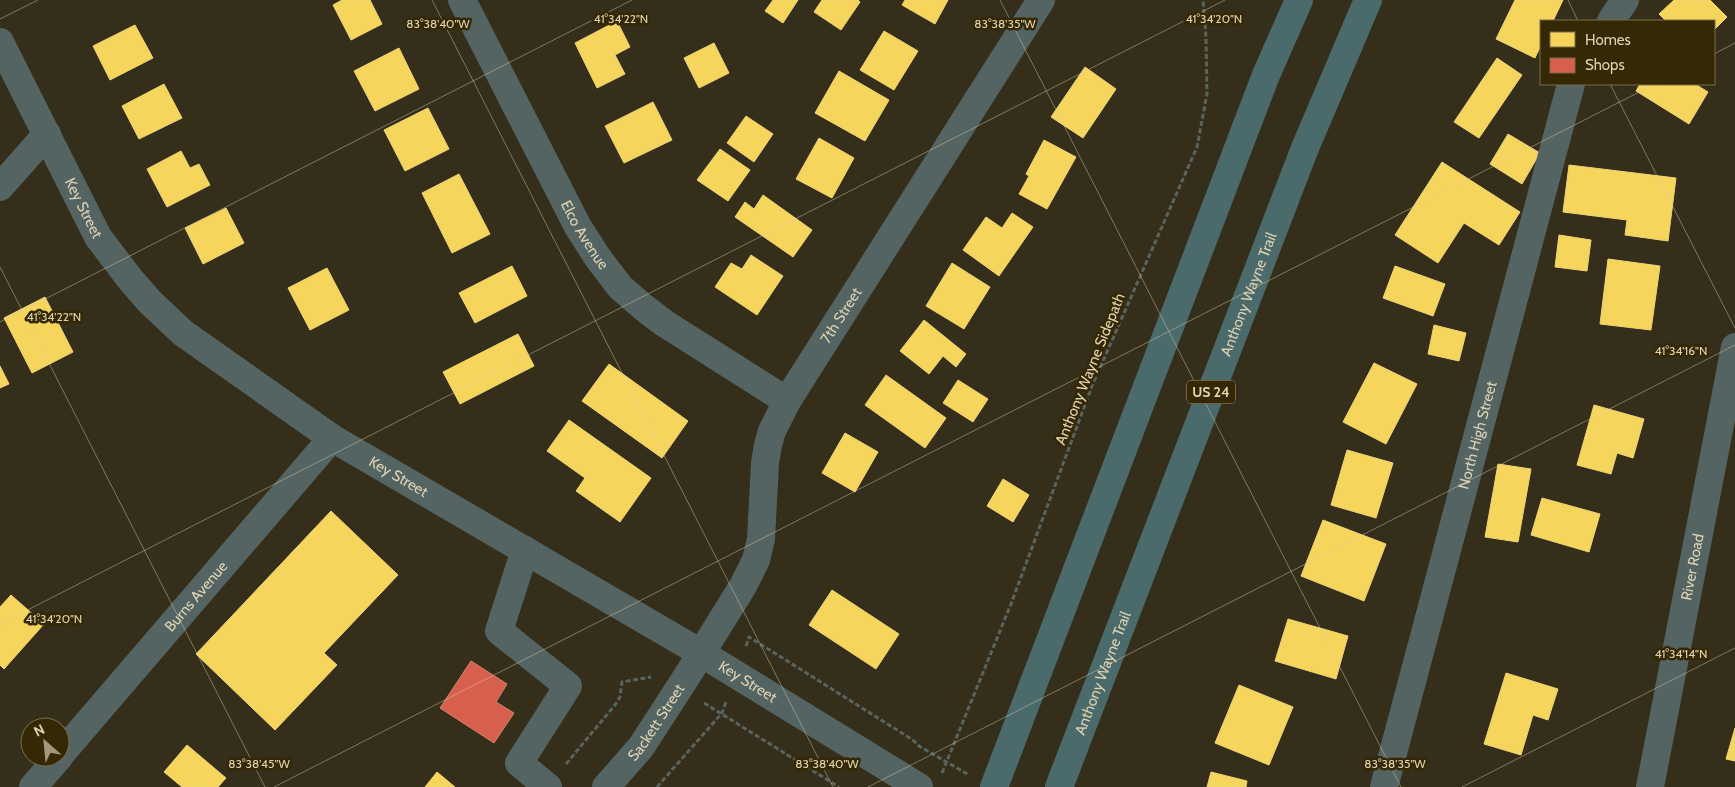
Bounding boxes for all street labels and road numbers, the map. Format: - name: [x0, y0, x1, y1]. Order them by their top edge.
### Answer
- street label: Key Street: [61, 175, 106, 241]
- street label: Elco Avenue: [557, 197, 613, 273]
- street label: Anthony Wayne Trail: [1217, 230, 1281, 359]
- street label: 7th Street: [817, 284, 866, 347]
- street label: Anthony Wayne Sidepath: [1051, 291, 1129, 447]
- street label: North High Street: [1455, 379, 1501, 491]
- road number: US 24: [1187, 381, 1235, 404]
- street label: Key Street: [366, 453, 431, 501]
- street label: River Road: [1677, 532, 1708, 602]
- street label: Burns Avenue: [161, 557, 231, 635]
- street label: Anthony Wayne Trail: [1071, 608, 1135, 737]
- street label: Key Street: [715, 657, 780, 706]
- street label: Sackett Street: [624, 681, 688, 765]

